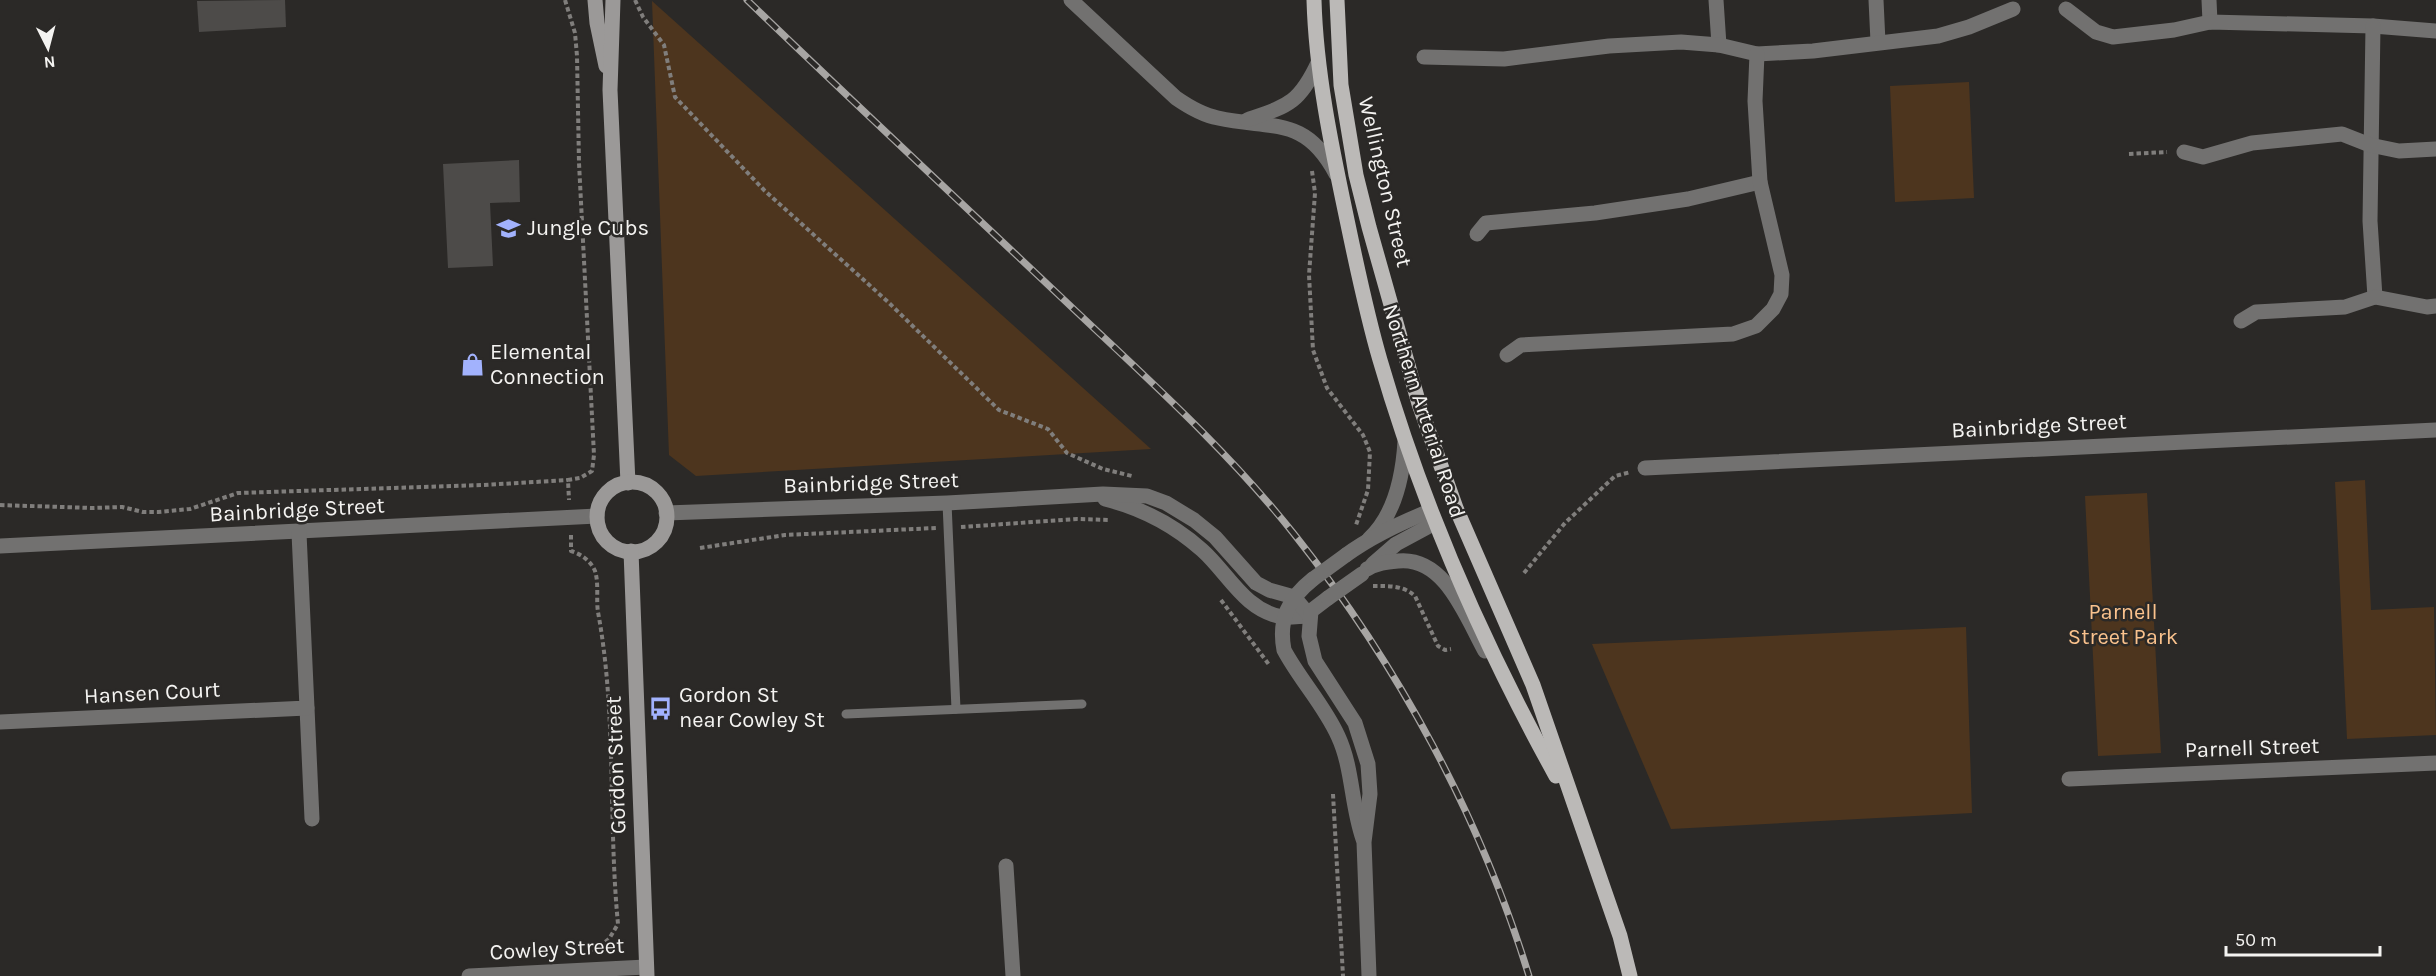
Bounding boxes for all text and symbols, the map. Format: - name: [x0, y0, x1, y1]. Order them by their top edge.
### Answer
- north arrow: [18, 18, 78, 78]
- text: N: [43, 52, 56, 72]
- street label: Wellington Street: [1353, 94, 1417, 270]
- school or university icon: Jungle Cubs: [496, 215, 522, 241]
- place label: Jungle Cubs: [527, 215, 649, 241]
- street label: Northern Arterial Road: [1377, 301, 1471, 521]
- place label: Elemental Connection: [490, 339, 605, 390]
- shop icon: Elemental Connection: [459, 352, 485, 378]
- street label: Bainbridge Street: [1951, 408, 2127, 444]
- street label: Bainbridge Street: [783, 467, 959, 499]
- street label: Bainbridge Street: [209, 492, 385, 528]
- park label: Parnell Street Park: [2068, 599, 2178, 650]
- street label: Hansen Court: [83, 676, 221, 710]
- place label: Gordon St near Cowley St: [679, 682, 825, 733]
- bus stop icon: Gordon St near Cowley St: [648, 695, 674, 721]
- street label: Gordon Street: [601, 696, 631, 834]
- street label: Parnell Street: [2184, 733, 2320, 763]
- scale bar: [2226, 919, 2380, 957]
- text: 50 m: [2235, 929, 2277, 951]
- street label: Cowley Street: [489, 932, 625, 966]

